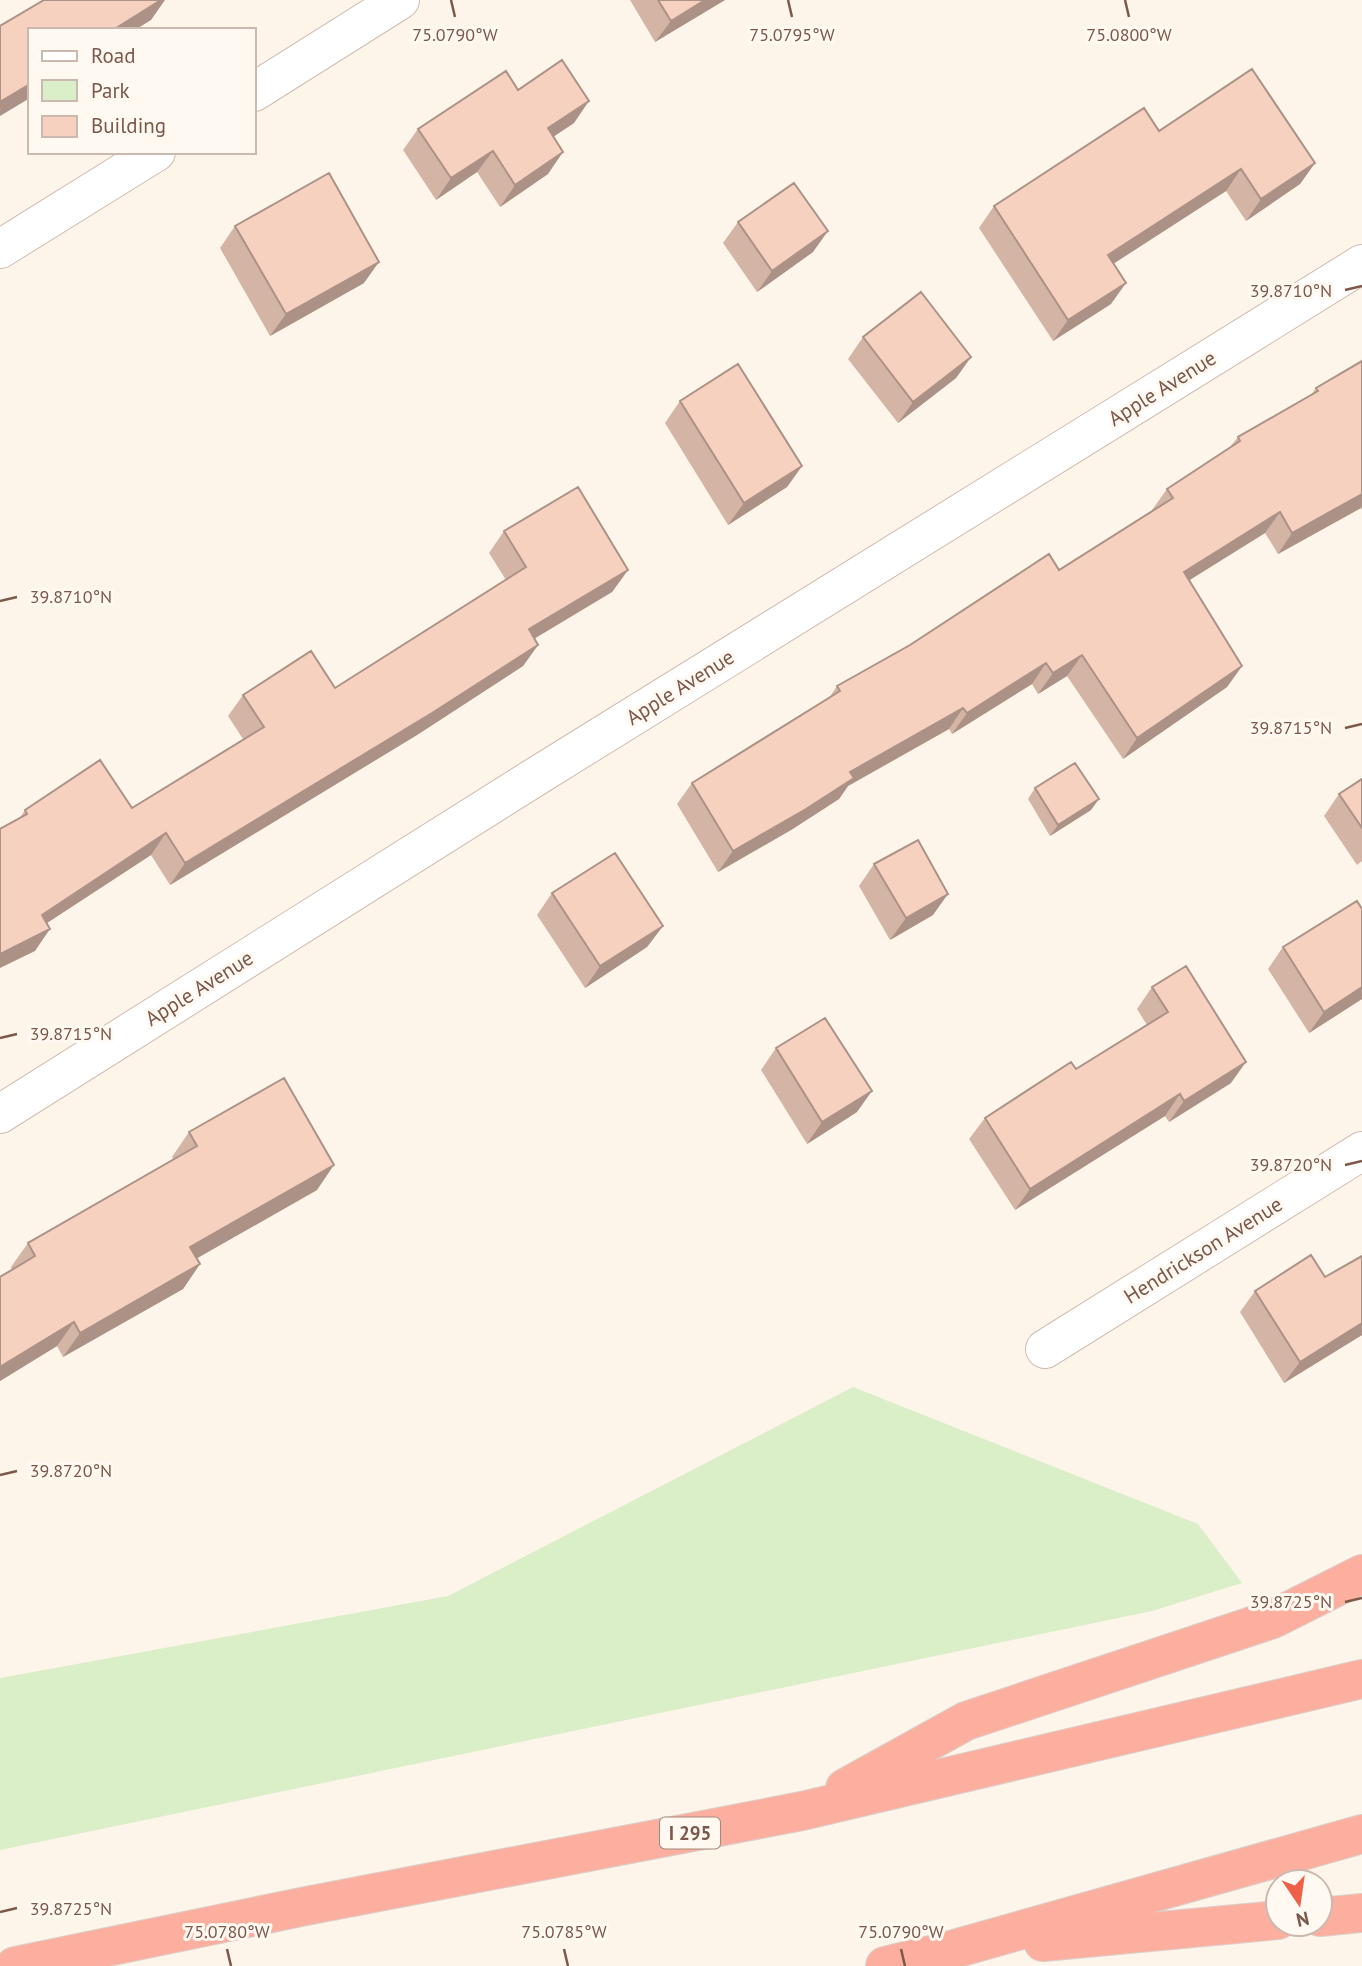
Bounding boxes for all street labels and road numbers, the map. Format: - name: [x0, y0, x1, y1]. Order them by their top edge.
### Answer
- street label: Apple Avenue: [1103, 344, 1221, 432]
- street label: Apple Avenue: [621, 643, 739, 731]
- street label: Apple Avenue: [140, 944, 258, 1032]
- street label: Hendrickson Avenue: [1119, 1190, 1287, 1310]
- road number: I 295: [660, 1817, 720, 1848]

